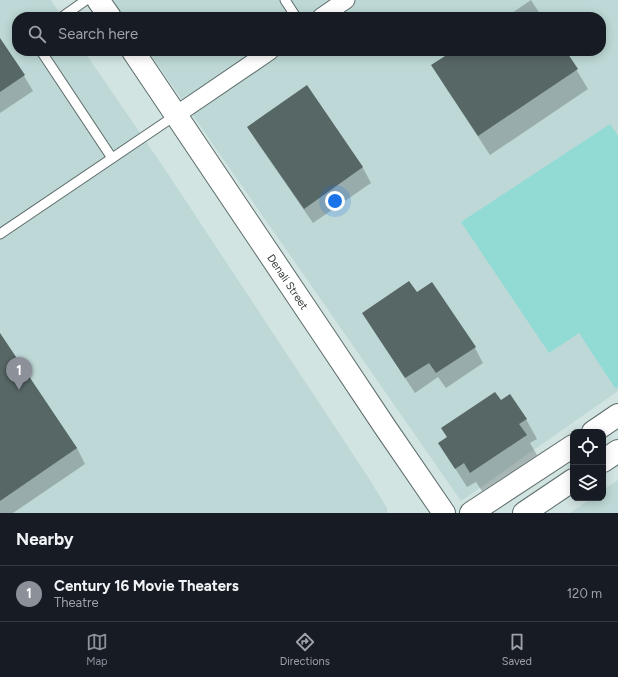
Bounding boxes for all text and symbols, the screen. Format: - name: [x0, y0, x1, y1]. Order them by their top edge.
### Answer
- search box: [12, 12, 606, 56]
- icon: search: [26, 23, 48, 45]
- text: Search here: [58, 25, 138, 43]
- your location: [325, 191, 345, 211]
- street label: Denali Street: [264, 252, 311, 312]
- pin: 1: [6, 357, 32, 390]
- map controls: [570, 429, 606, 501]
- button: locate: [570, 429, 606, 465]
- button: layers: [570, 465, 606, 501]
- text: Nearby: [16, 529, 74, 549]
- text: Century 16 Movie Theaters: [54, 577, 239, 595]
- text: 1: [26, 586, 32, 601]
- text: 120 m: [567, 586, 602, 601]
- text: Theatre: [54, 595, 99, 610]
- tab: Map: [86, 631, 108, 668]
- tab: Directions: [280, 631, 330, 668]
- tab: Saved: [502, 631, 532, 668]

